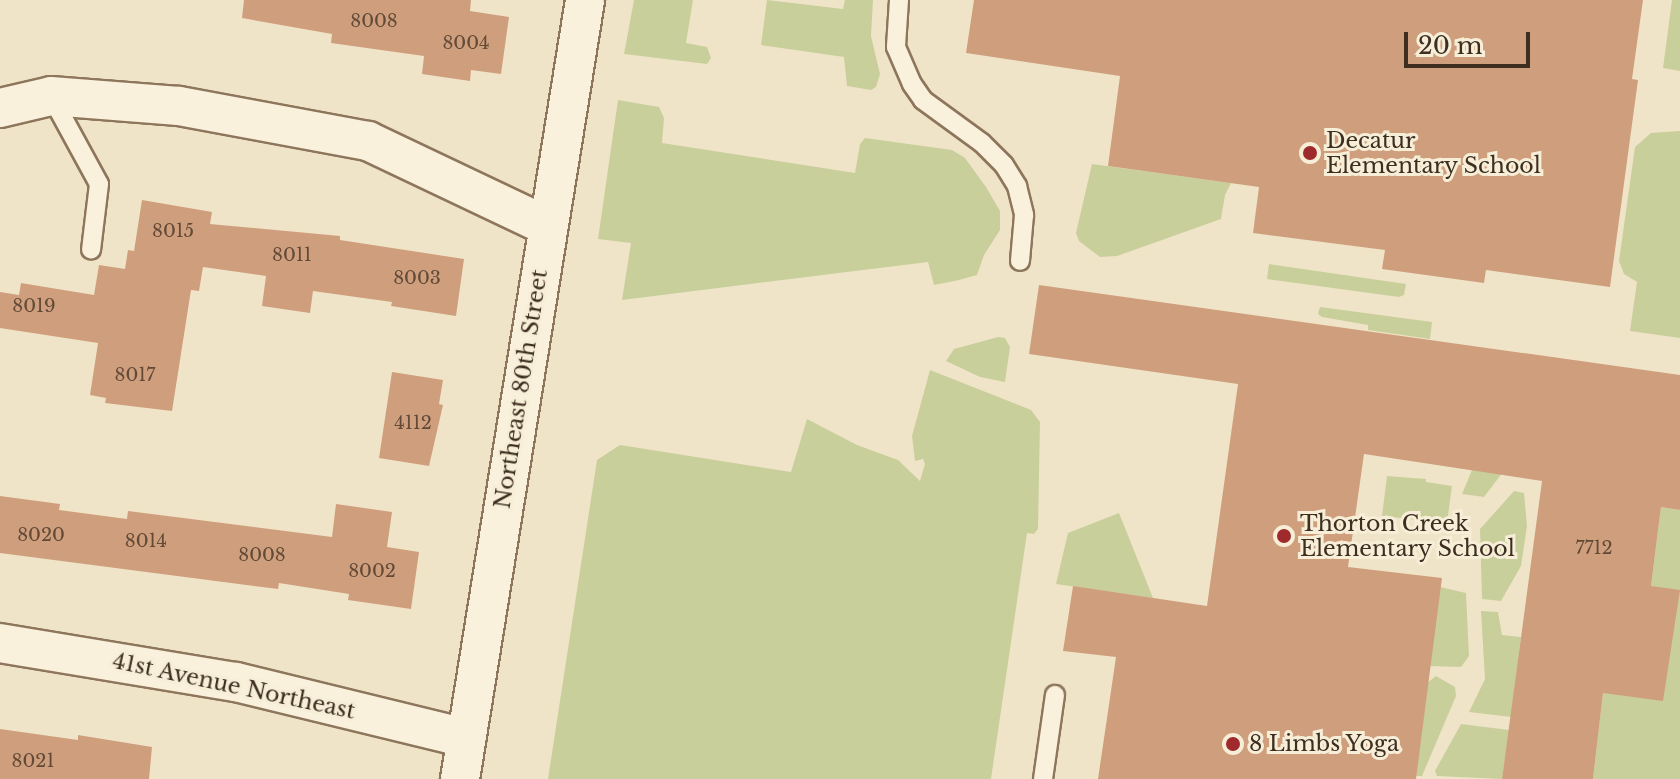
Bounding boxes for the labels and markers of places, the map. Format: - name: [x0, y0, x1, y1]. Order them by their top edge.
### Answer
- place label: Decatur Elementary School: [1326, 127, 1542, 178]
- marker: Decatur Elementary School: [1301, 144, 1319, 162]
- place label: Thorton Creek Elementary School: [1300, 510, 1516, 562]
- marker: Thorton Creek Elementary School: [1275, 527, 1293, 545]
- place label: 8 Limbs Yoga: [1249, 731, 1400, 757]
- marker: 8 Limbs Yoga: [1224, 735, 1242, 753]

